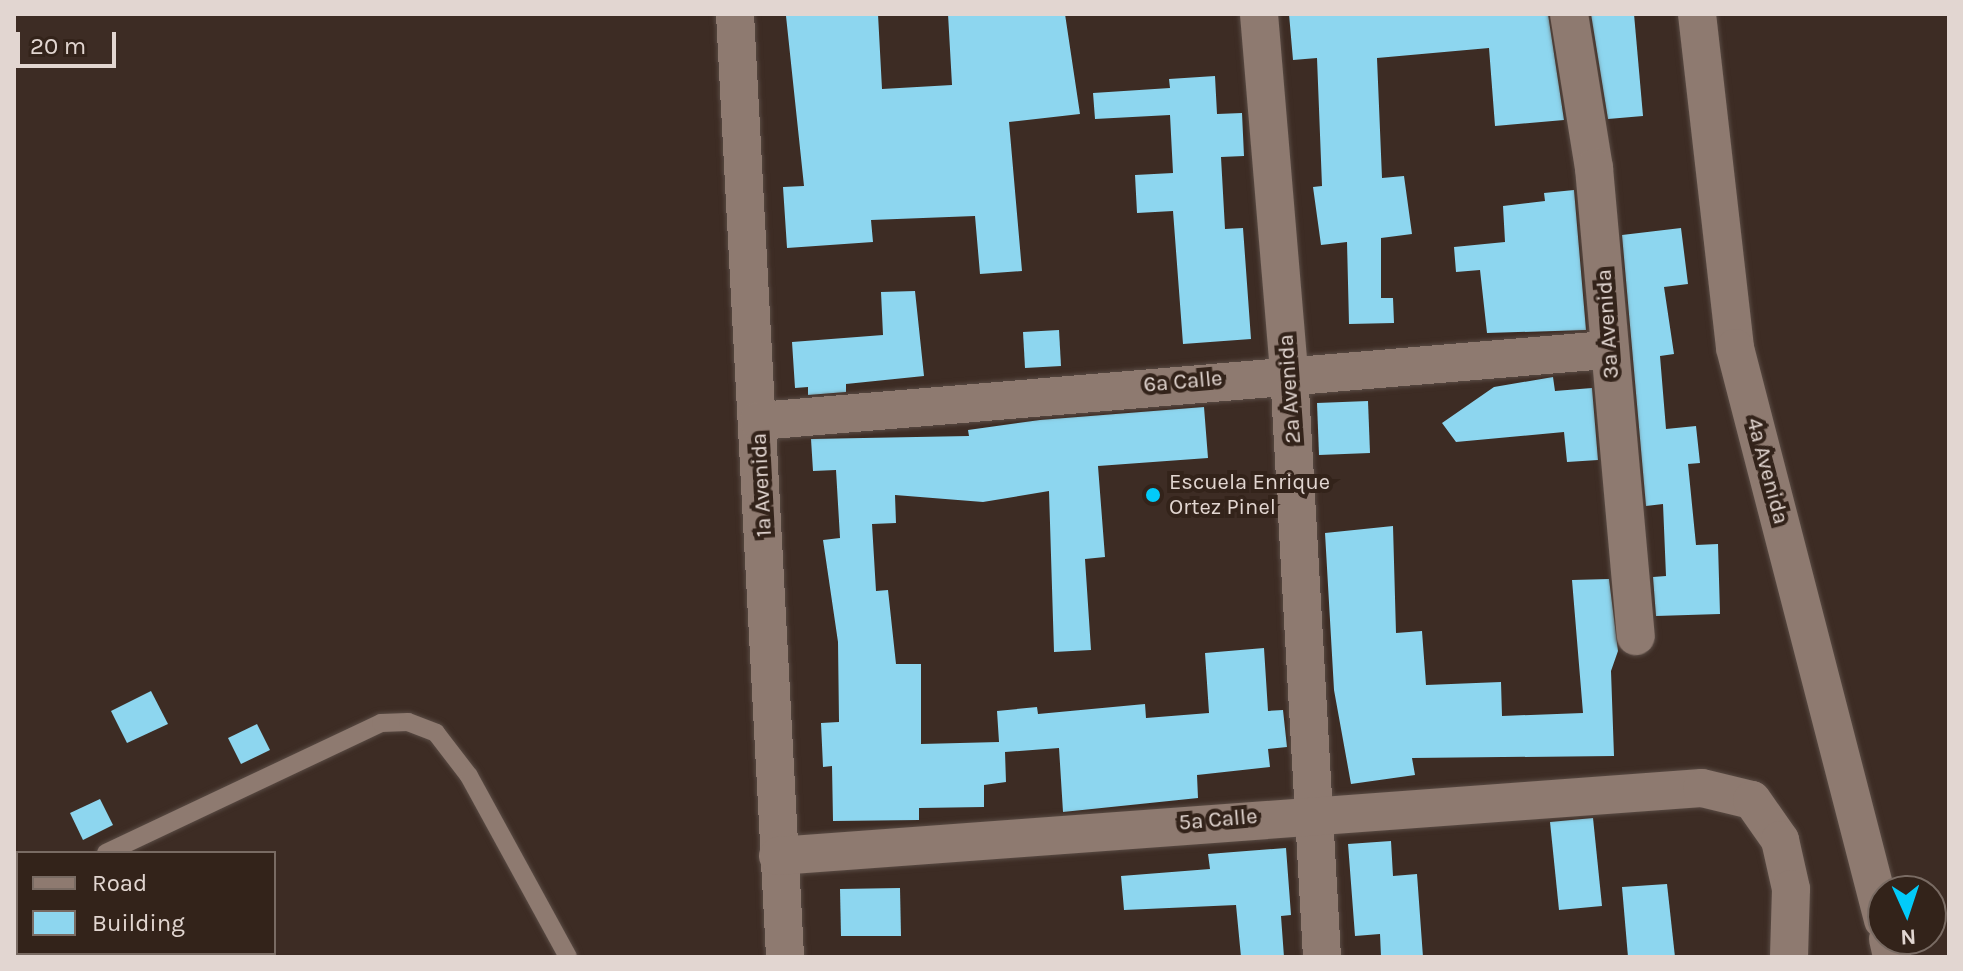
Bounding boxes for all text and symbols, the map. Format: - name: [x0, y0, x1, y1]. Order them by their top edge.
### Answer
- scale bar: [20, 16, 120, 66]
- text: 20 m: [30, 32, 86, 60]
- street label: 3a Avenida: [1591, 268, 1625, 380]
- street label: 2a Avenida: [1273, 333, 1307, 445]
- street label: 6a Calle: [1142, 365, 1224, 399]
- street label: 4a Avenida: [1740, 415, 1794, 527]
- street label: 1a Avenida: [746, 432, 778, 538]
- place label: Escuela Enrique Ortez Pinel: [1169, 469, 1330, 520]
- marker: Escuela Enrique Ortez Pinel: [1144, 486, 1162, 504]
- street label: 5a Calle: [1178, 803, 1258, 837]
- legend: [16, 851, 276, 955]
- text: Road: [92, 869, 147, 897]
- north arrow: [1867, 875, 1947, 955]
- text: Building: [92, 909, 185, 937]
- text: N: [1900, 924, 1917, 950]

